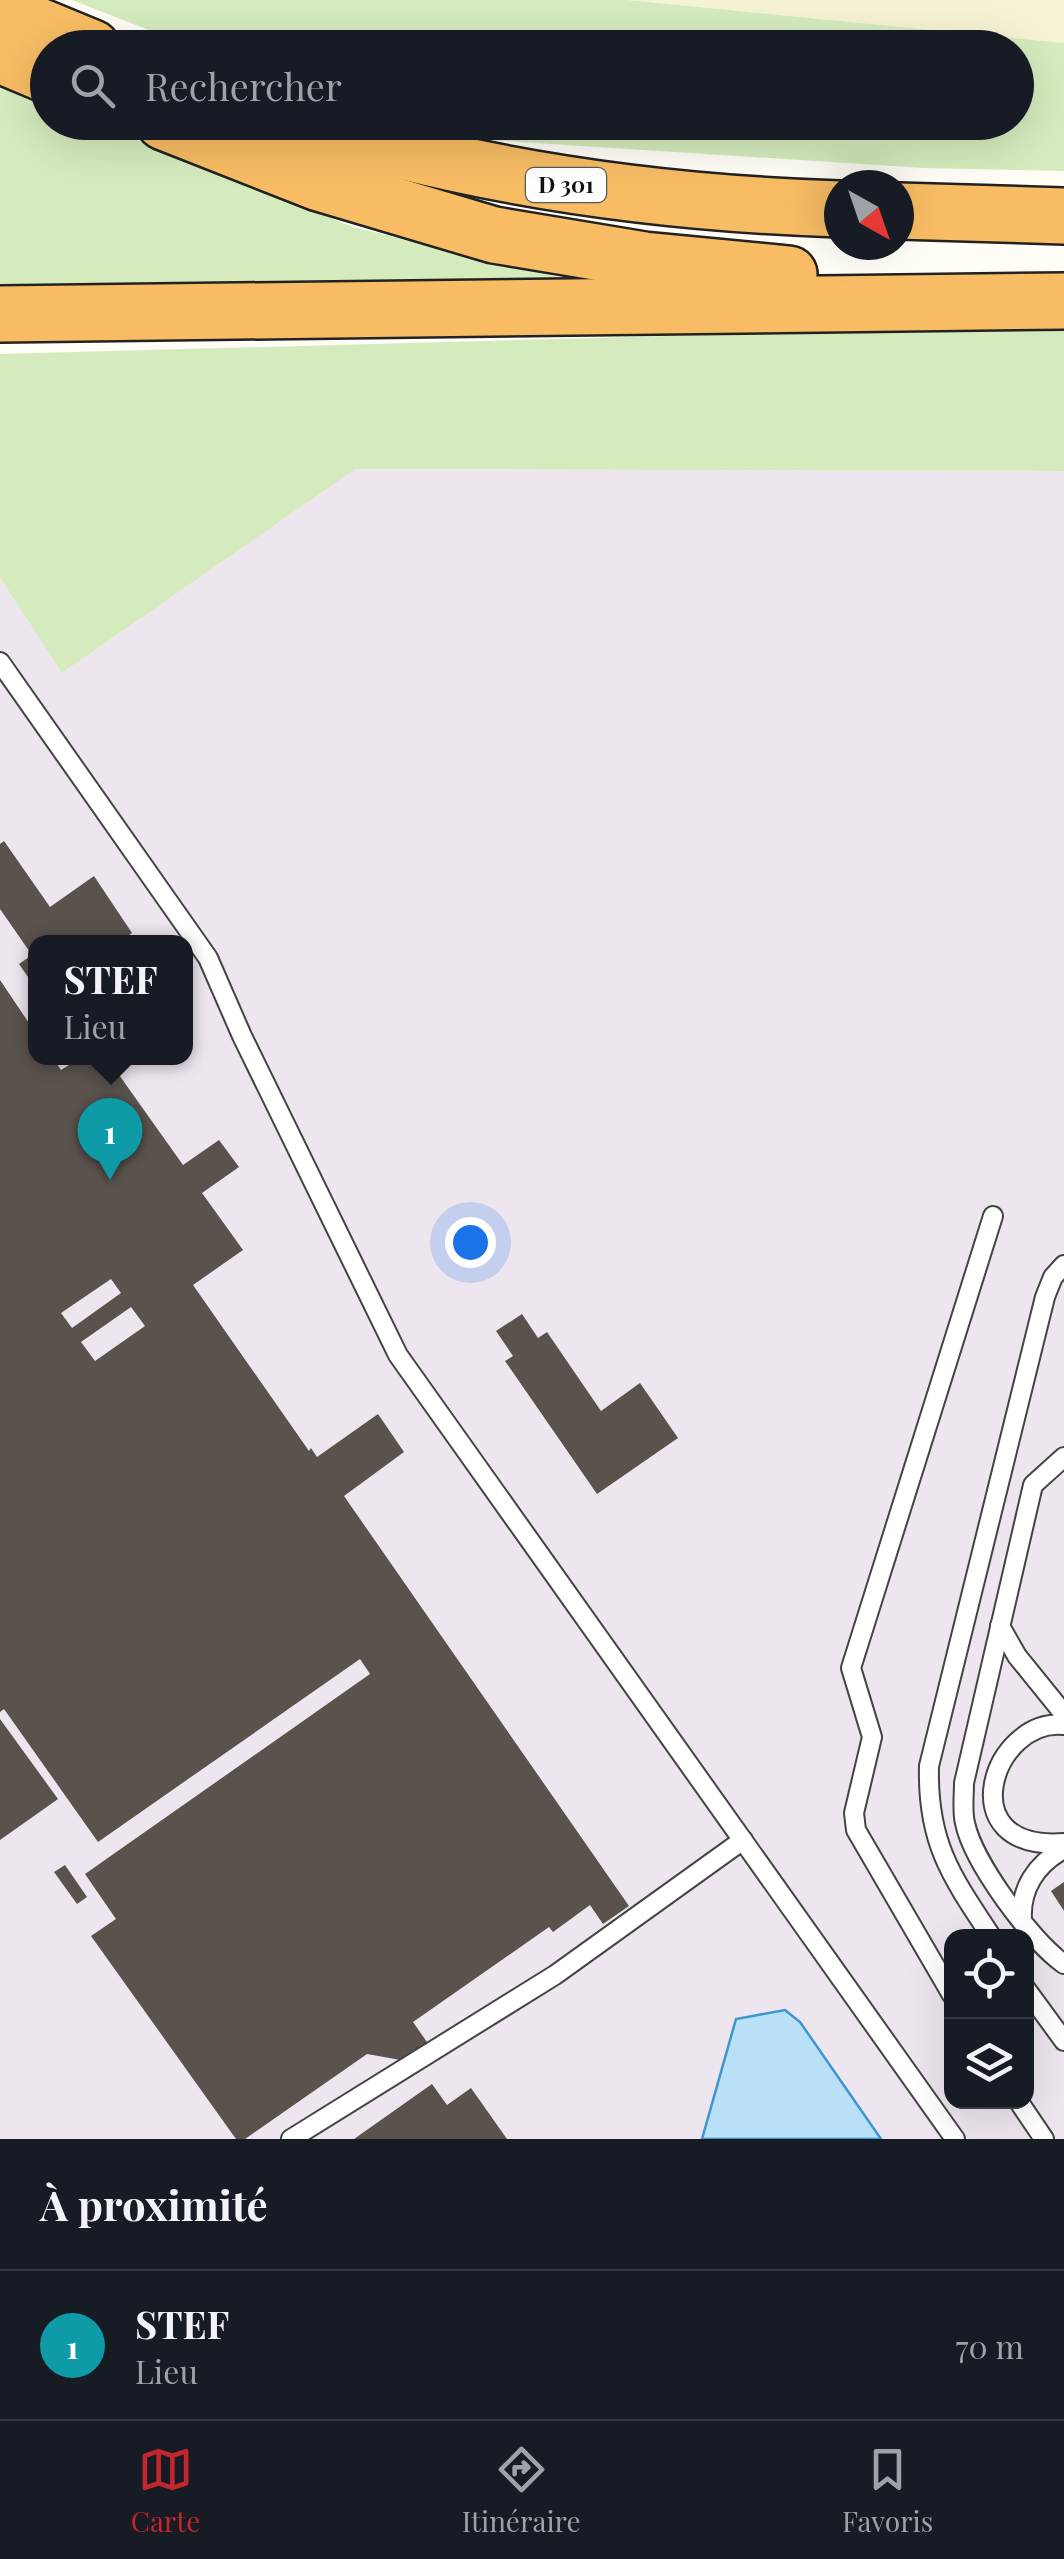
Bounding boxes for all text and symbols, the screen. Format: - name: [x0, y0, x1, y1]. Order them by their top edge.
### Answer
- search box: [30, 30, 1034, 140]
- icon: search: [65, 58, 120, 113]
- text: Rechercher: [145, 60, 342, 111]
- road number: D 301: [526, 168, 606, 202]
- north arrow: [824, 170, 914, 260]
- popup: [28, 935, 193, 1065]
- text: STEF: [63, 953, 158, 1004]
- text: Lieu: [63, 1004, 126, 1047]
- pin: 1: [78, 1098, 142, 1180]
- your location: [445, 1217, 496, 1268]
- map controls: [944, 1929, 1034, 2109]
- button: locate: [944, 1929, 1034, 2019]
- button: layers: [944, 2019, 1034, 2109]
- text: À proximité: [40, 2176, 268, 2232]
- text: STEF: [135, 2298, 229, 2349]
- text: 1: [66, 2324, 79, 2367]
- text: 70 m: [955, 2324, 1024, 2367]
- text: Lieu: [135, 2349, 198, 2392]
- tab: Carte: [131, 2442, 200, 2539]
- tab: Itinéraire: [462, 2442, 581, 2539]
- tab: Favoris: [842, 2442, 933, 2539]

